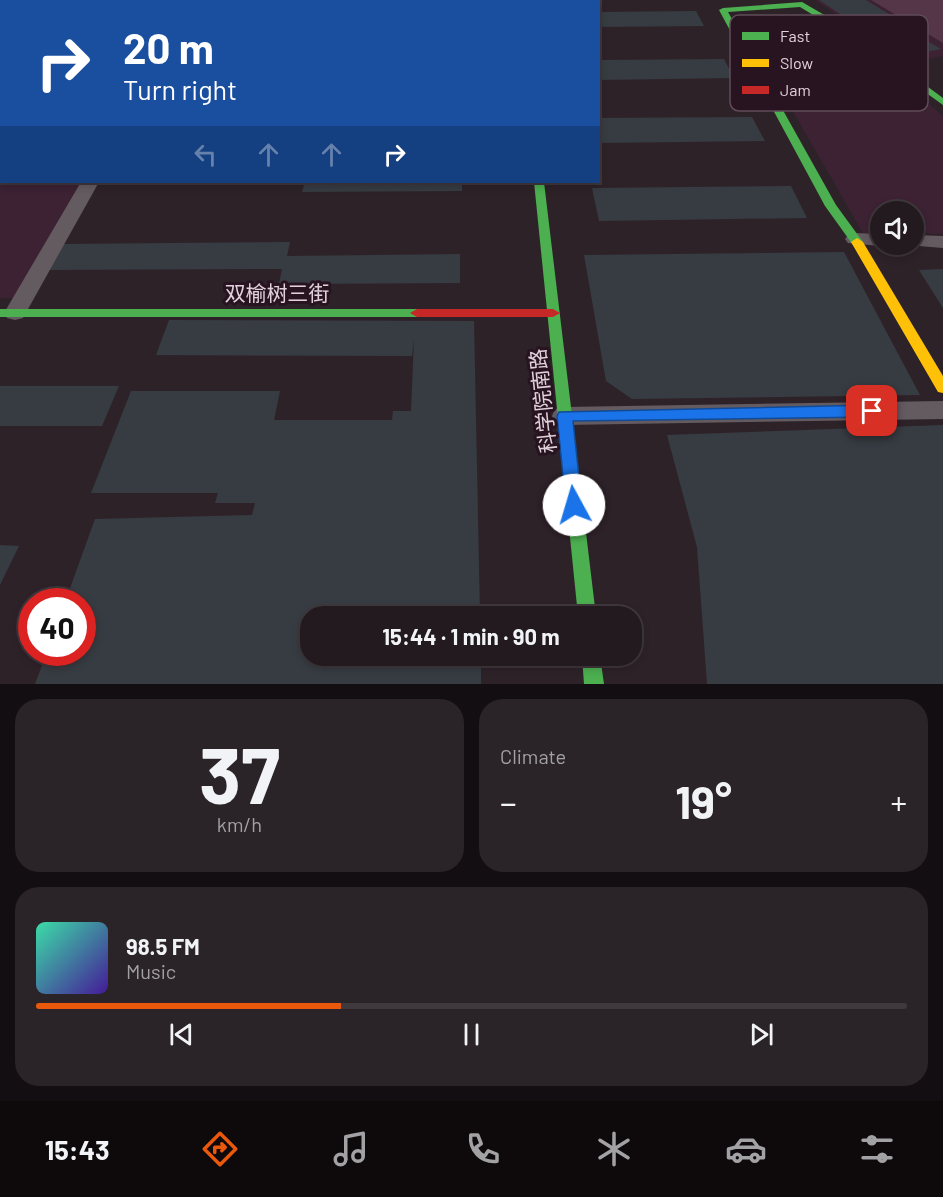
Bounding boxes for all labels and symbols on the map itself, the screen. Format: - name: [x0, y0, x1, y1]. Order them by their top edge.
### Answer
- legend: [730, 15, 928, 111]
- text: Fast: [780, 26, 810, 45]
- text: Slow: [780, 53, 813, 72]
- text: Jam: [780, 80, 811, 99]
- street label: 双榆树三街: [225, 280, 330, 305]
- street label: 科学院南路: [524, 347, 560, 455]
- pin: [846, 385, 897, 436]
- position arrow: [542, 473, 606, 537]
- speed limit sign: 40: [18, 588, 96, 666]

